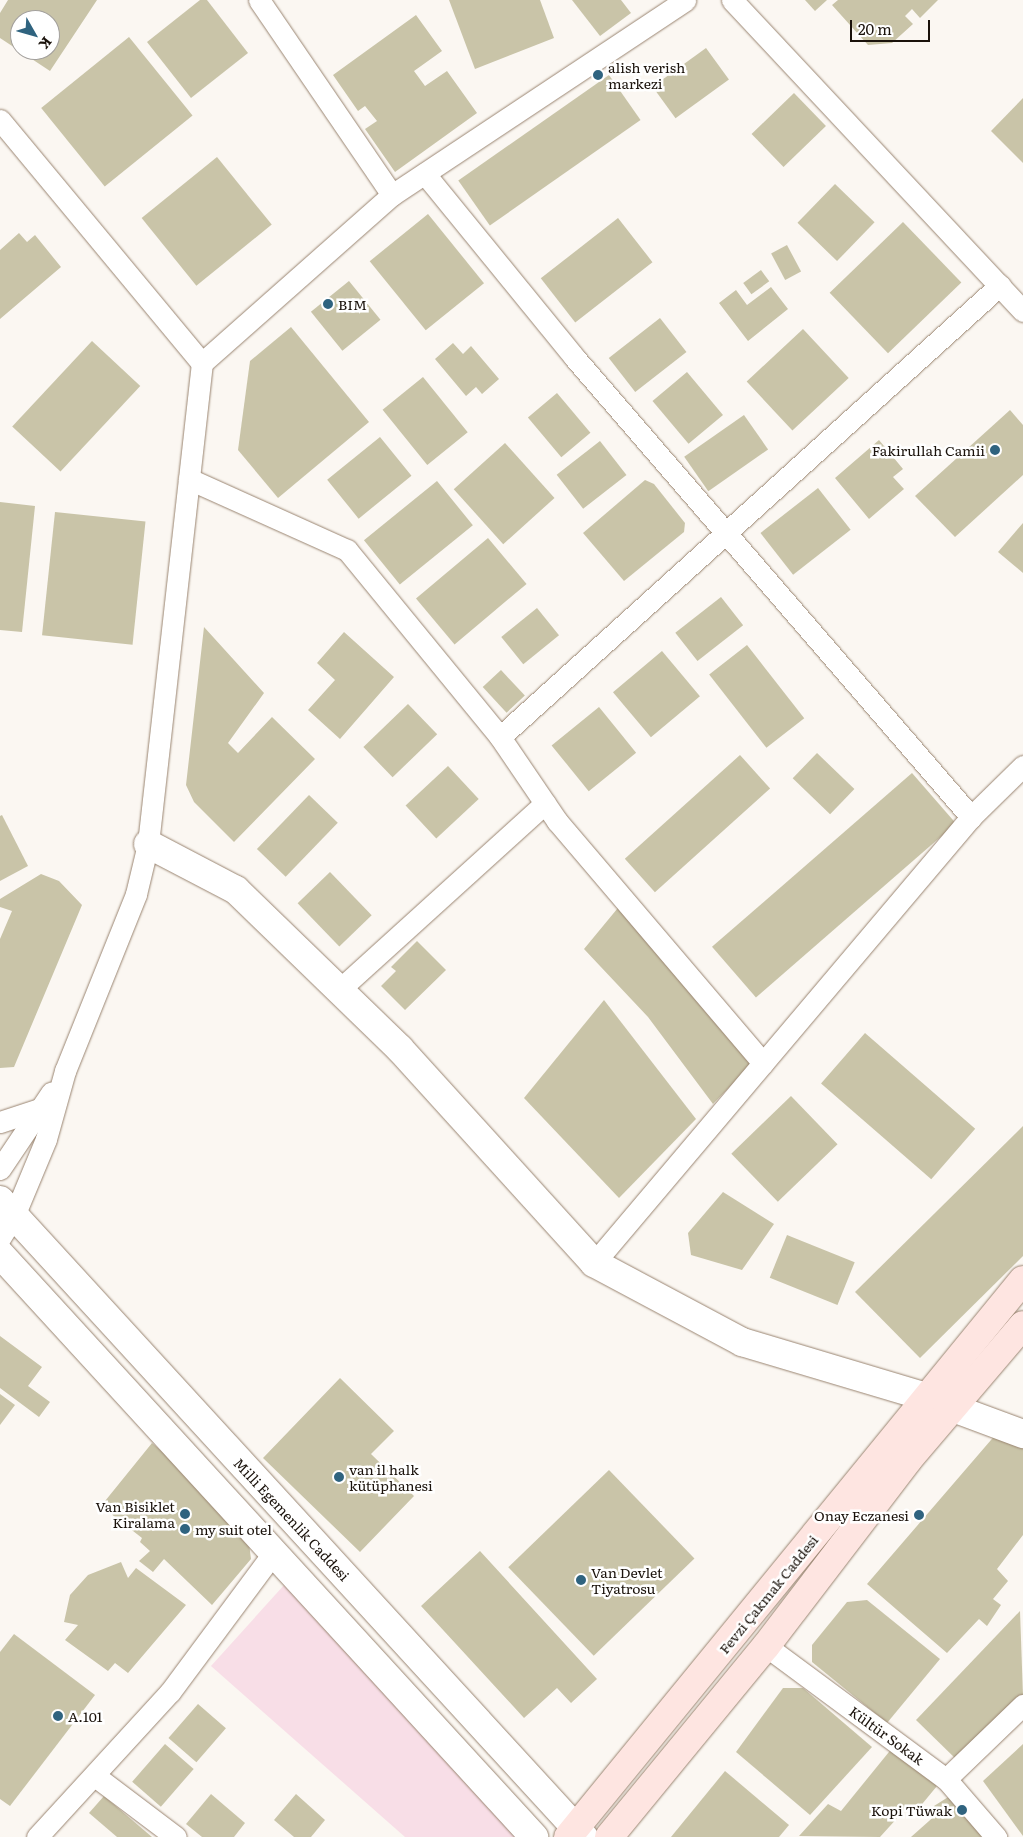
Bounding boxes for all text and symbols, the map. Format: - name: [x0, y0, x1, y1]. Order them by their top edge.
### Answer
- north arrow: [10, 10, 60, 60]
- scale bar: [853, 10, 933, 42]
- text: 20 m: [858, 17, 892, 40]
- text: K: [35, 33, 57, 54]
- place label: alish verish markezi: [608, 59, 685, 92]
- marker: alish verish markezi: [592, 69, 604, 81]
- place label: BIM: [338, 296, 367, 312]
- marker: BIM: [322, 298, 334, 310]
- place label: Fakirullah Camii: [872, 442, 985, 458]
- marker: Fakirullah Camii: [989, 444, 1001, 456]
- street label: Milli Egemenlik Caddesi: [231, 1454, 353, 1584]
- place label: van il halk kütüphanesi: [349, 1461, 433, 1494]
- marker: van il halk kütüphanesi: [333, 1471, 345, 1483]
- place label: Van Bisiklet Kiralama: [95, 1498, 175, 1530]
- place label: Onay Eczanesi: [814, 1507, 909, 1523]
- marker: Van Bisiklet Kiralama: [179, 1508, 191, 1520]
- marker: Onay Eczanesi: [913, 1509, 925, 1521]
- place label: my suit otel: [195, 1521, 272, 1537]
- marker: my suit otel: [179, 1523, 191, 1535]
- street label: Fevzi Çakmak Caddesi: [715, 1531, 821, 1657]
- place label: Van Devlet Tiyatrosu: [591, 1564, 663, 1596]
- marker: Van Devlet Tiyatrosu: [575, 1574, 587, 1586]
- street label: Kültür Sokak: [846, 1702, 928, 1768]
- place label: A.101: [68, 1708, 102, 1724]
- marker: A.101: [52, 1710, 64, 1722]
- place label: Kopi Tüwak: [871, 1802, 952, 1818]
- marker: Kopi Tüwak: [956, 1804, 968, 1816]

